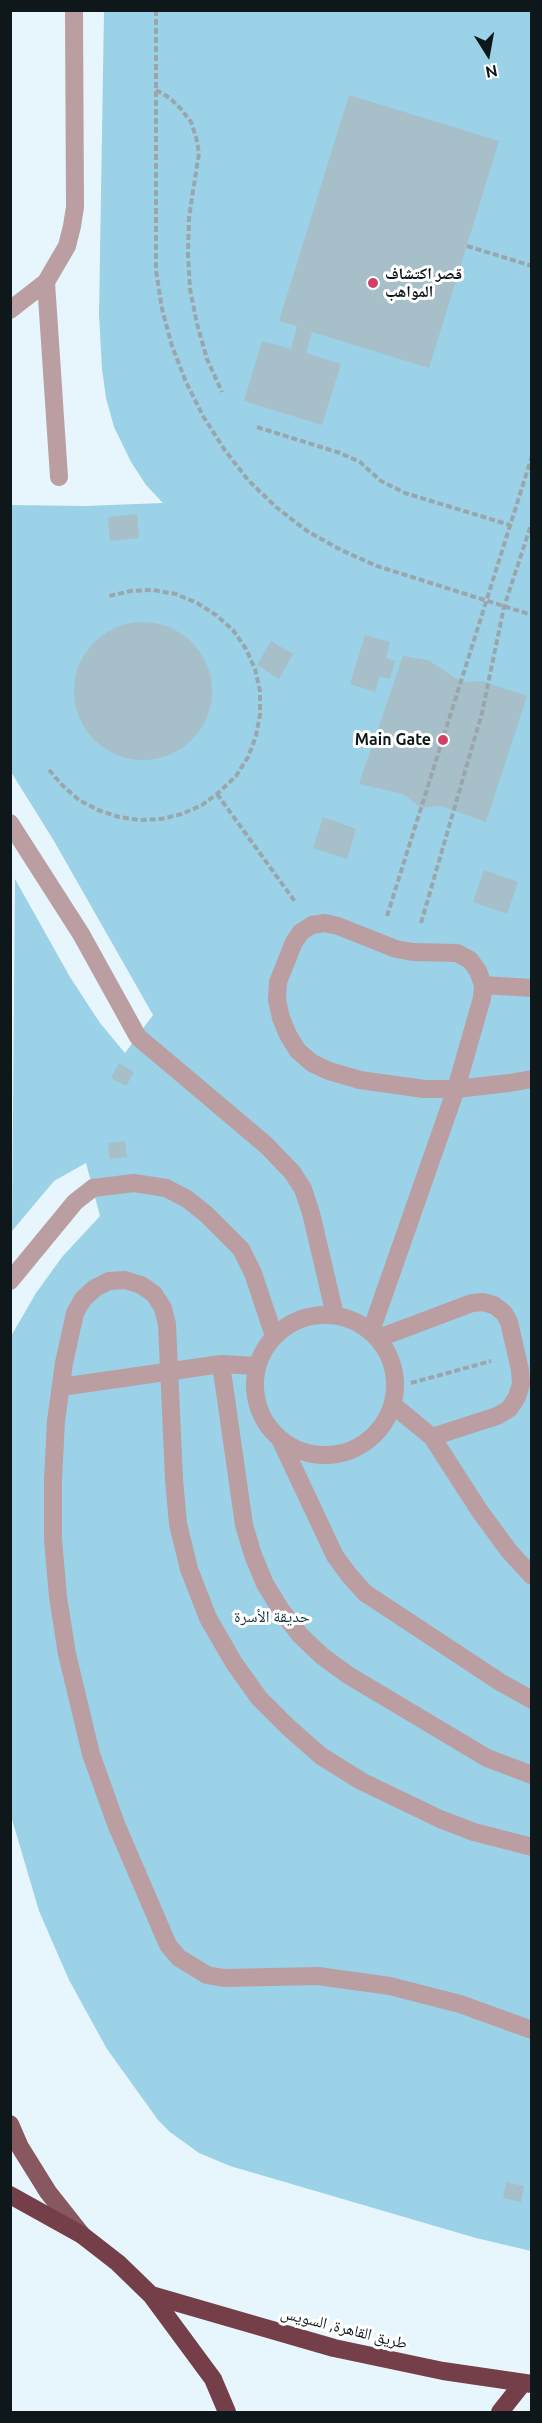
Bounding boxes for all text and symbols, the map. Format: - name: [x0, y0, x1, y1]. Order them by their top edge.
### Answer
- north arrow: [458, 24, 518, 84]
- text: N: [484, 62, 499, 82]
- place label: قصر اكتشاف المواهب: [385, 264, 462, 302]
- marker: قصر اكتشاف المواهب: [366, 276, 380, 290]
- place label: Main Gate: [355, 730, 431, 750]
- marker: Main Gate: [436, 733, 450, 747]
- park label: حديقة الأسرة: [234, 1607, 310, 1627]
- street label: طريق القاهرة, السويس: [279, 2303, 409, 2353]

